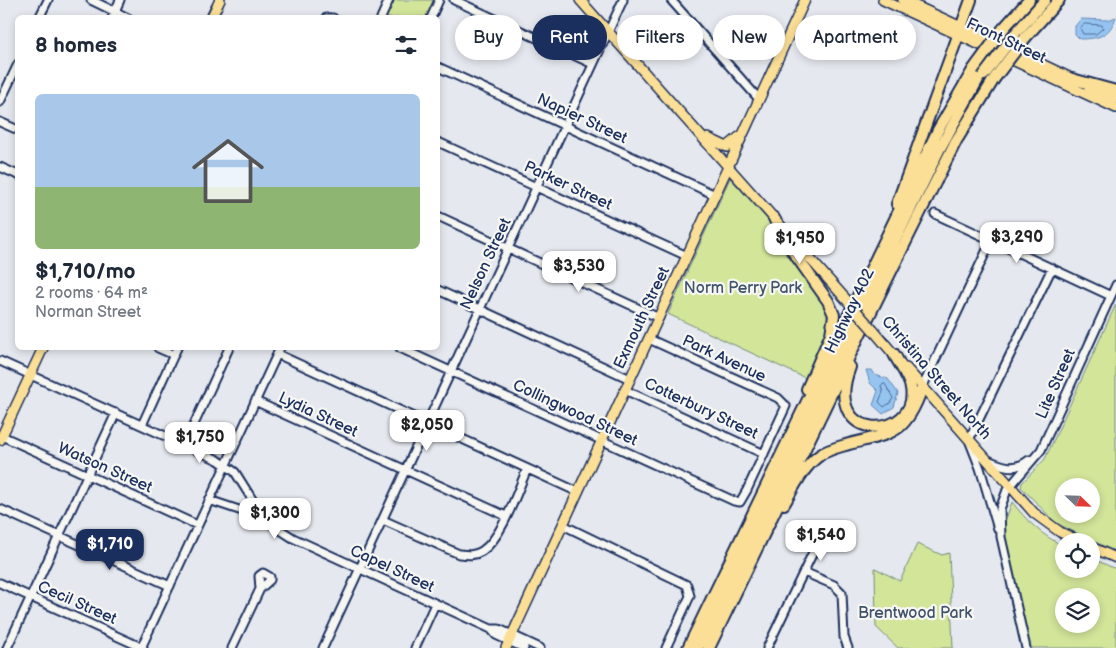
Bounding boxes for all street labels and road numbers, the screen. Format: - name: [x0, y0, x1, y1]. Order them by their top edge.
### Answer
- street label: Front Street: [963, 14, 1049, 68]
- street label: Napier Street: [534, 90, 630, 148]
- street label: Parker Street: [521, 157, 615, 215]
- street label: Nelson Street: [456, 215, 516, 313]
- street label: Exmouth Street: [610, 264, 674, 372]
- street label: Highway 402: [821, 265, 879, 357]
- street label: Christina Street North: [877, 312, 995, 444]
- street label: Park Avenue: [679, 331, 769, 387]
- street label: Lite Street: [1032, 346, 1080, 422]
- street label: Cotterbury Street: [641, 374, 761, 444]
- street label: Collingwood Street: [510, 376, 640, 450]
- street label: Lydia Street: [275, 388, 361, 442]
- street label: Watson Street: [55, 439, 155, 497]
- street label: Capel Street: [347, 541, 437, 597]
- street label: Cecil Street: [34, 577, 120, 629]

